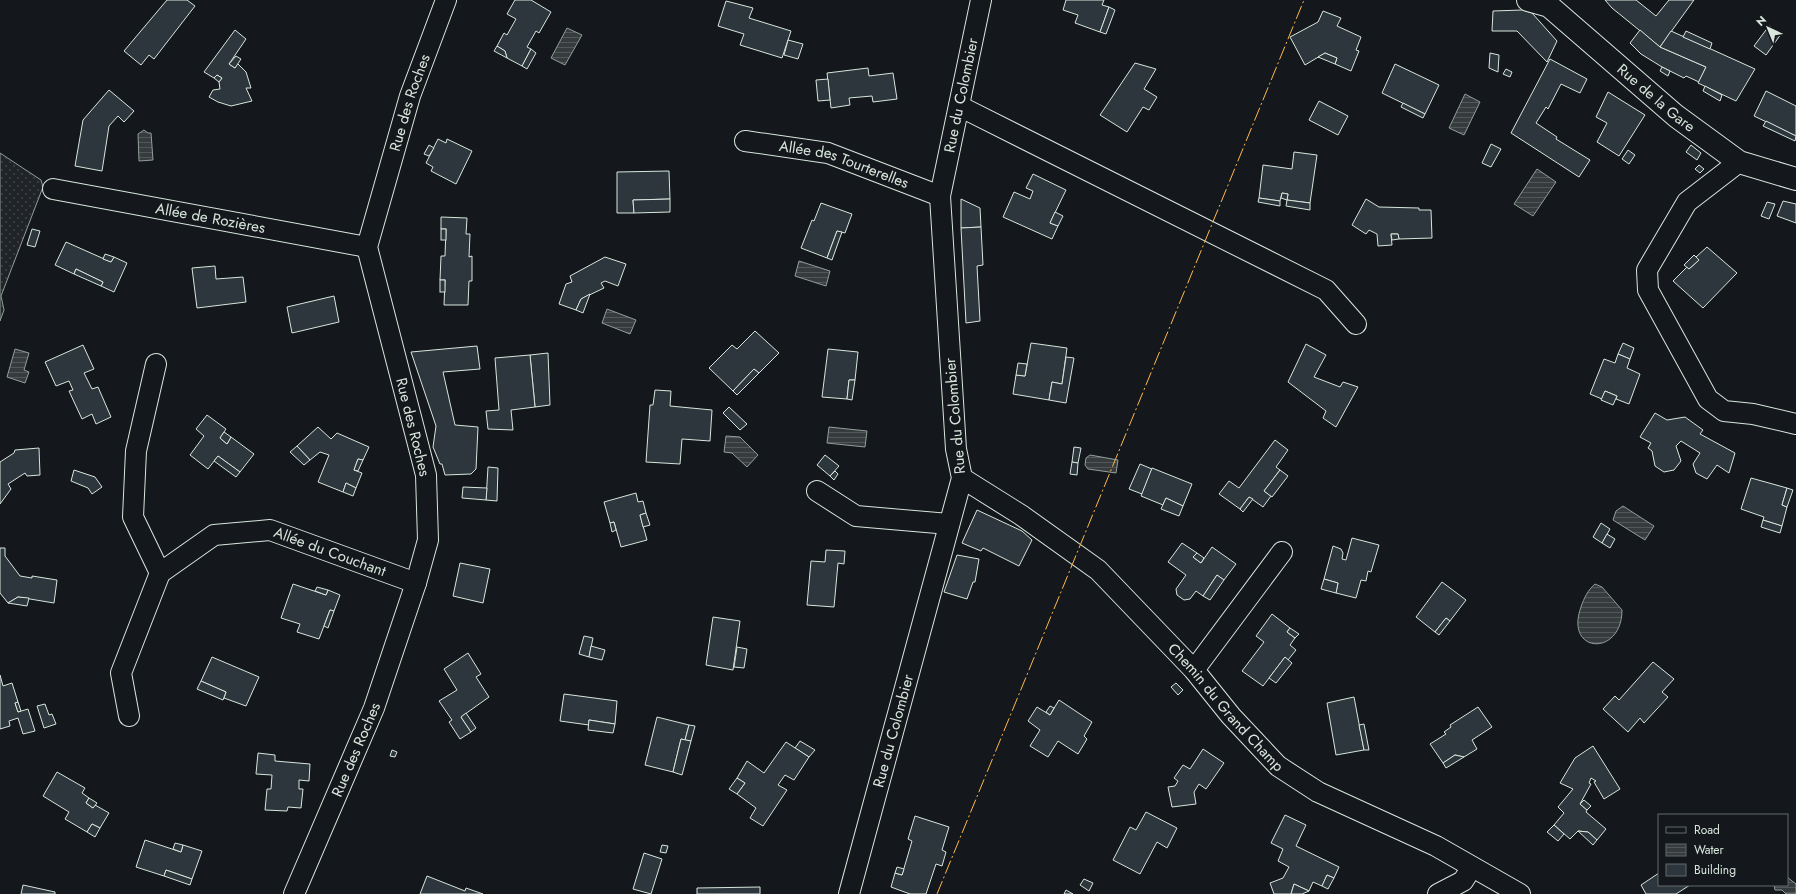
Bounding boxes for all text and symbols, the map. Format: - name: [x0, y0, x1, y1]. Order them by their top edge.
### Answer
- north arrow: [1748, 8, 1788, 48]
- text: N: [1752, 12, 1770, 30]
- street label: Rue du Colombier: [938, 35, 984, 155]
- street label: Rue des Roches: [384, 51, 436, 154]
- street label: Rue de la Gare: [1612, 59, 1700, 138]
- street label: Allée des Tourterelles: [778, 135, 912, 194]
- street label: Allée de Rozières: [154, 197, 267, 239]
- street label: Rue du Colombier: [939, 356, 971, 475]
- street label: Rue des Roches: [390, 375, 436, 479]
- street label: Allée du Couchant: [271, 521, 389, 582]
- street label: Chemin du Grand Champ: [1163, 638, 1289, 777]
- street label: Rue du Colombier: [867, 671, 919, 790]
- street label: Rue des Roches: [326, 700, 386, 800]
- legend: [1658, 814, 1788, 886]
- text: Road: [1694, 821, 1720, 839]
- text: Water: [1694, 841, 1725, 859]
- text: Building: [1694, 861, 1736, 879]

